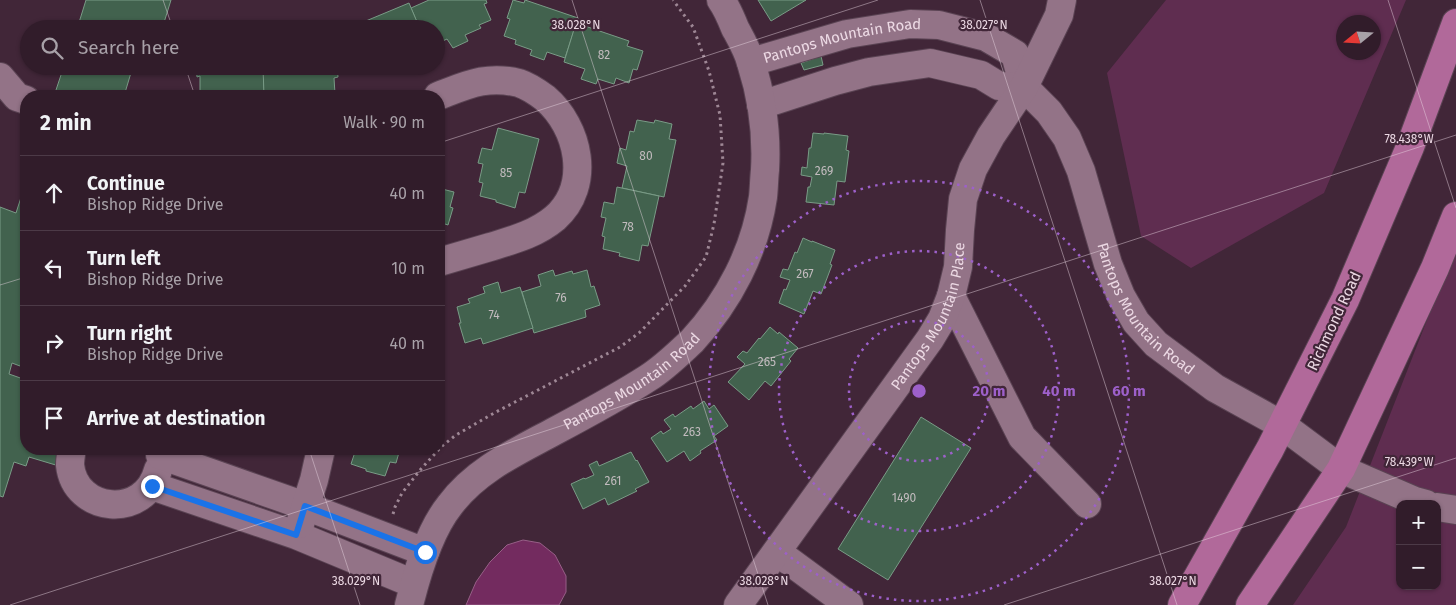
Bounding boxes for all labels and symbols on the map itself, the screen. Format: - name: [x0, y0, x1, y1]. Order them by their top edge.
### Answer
- street label: Pantops Mountain Road: [761, 15, 921, 67]
- north arrow: [1336, 15, 1381, 60]
- text: 38.028°N: [552, 18, 600, 32]
- text: 38.027°N: [960, 18, 1008, 32]
- house number: 82: [598, 48, 610, 62]
- text: 78.438°W: [1384, 132, 1434, 146]
- house number: 80: [639, 149, 653, 163]
- house number: 269: [815, 164, 833, 178]
- house number: 85: [500, 166, 512, 180]
- house number: 78: [622, 220, 634, 234]
- street label: Pantops Mountain Road: [1093, 241, 1198, 379]
- street label: Pantops Mountain Place: [887, 242, 968, 394]
- house number: 267: [796, 267, 814, 281]
- street label: Richmond Road: [1303, 269, 1365, 373]
- house number: 76: [555, 291, 567, 305]
- house number: 74: [488, 308, 500, 322]
- street label: Pantops Mountain Road: [560, 329, 704, 434]
- house number: 265: [758, 355, 776, 369]
- centre of rings: [910, 382, 928, 400]
- text: 20 m: [973, 382, 1005, 400]
- text: 40 m: [1042, 382, 1076, 400]
- text: 60 m: [1112, 382, 1146, 400]
- house number: 263: [683, 425, 701, 439]
- text: 78.439°W: [1385, 455, 1433, 469]
- house number: 261: [605, 474, 621, 488]
- route end: [141, 475, 164, 498]
- house number: 1490: [892, 491, 916, 505]
- route start: [414, 541, 437, 564]
- text: 38.029°N: [332, 574, 380, 588]
- text: 38.028°N: [740, 574, 788, 588]
- text: 38.027°N: [1149, 574, 1197, 588]

